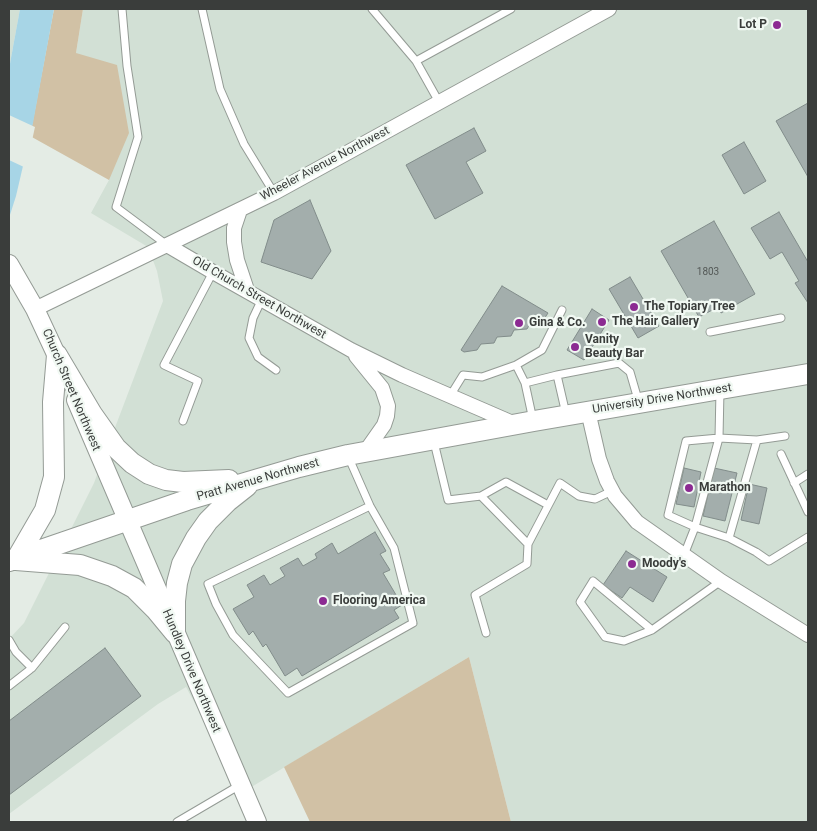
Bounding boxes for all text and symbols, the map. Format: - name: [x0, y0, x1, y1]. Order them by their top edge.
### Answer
- place label: Lot P: [739, 18, 767, 32]
- marker: Lot P: [771, 19, 783, 31]
- street label: Wheeler Avenue Northwest: [258, 124, 392, 204]
- street label: Old Church Street Northwest: [189, 254, 329, 342]
- house number: 1803: [697, 266, 719, 278]
- place label: The Topiary Tree: [644, 300, 735, 314]
- marker: The Topiary Tree: [628, 301, 640, 313]
- place label: The Hair Gallery: [612, 315, 699, 329]
- place label: Gina & Co.: [529, 316, 585, 330]
- marker: The Hair Gallery: [596, 316, 608, 328]
- marker: Gina & Co.: [513, 317, 525, 329]
- street label: Church Street Northwest: [39, 327, 103, 453]
- place label: Vanity Beauty Bar: [585, 333, 644, 361]
- marker: Vanity Beauty Bar: [569, 341, 581, 353]
- street label: University Drive Northwest: [591, 381, 733, 417]
- street label: Pratt Avenue Northwest: [195, 456, 321, 504]
- place label: Marathon: [699, 481, 751, 495]
- marker: Marathon: [683, 482, 695, 494]
- place label: Moody's: [642, 557, 687, 571]
- marker: Moody's: [626, 558, 638, 570]
- place label: Flooring America: [333, 594, 425, 608]
- marker: Flooring America: [317, 595, 329, 607]
- street label: Hundley Drive Northwest: [159, 607, 223, 735]

